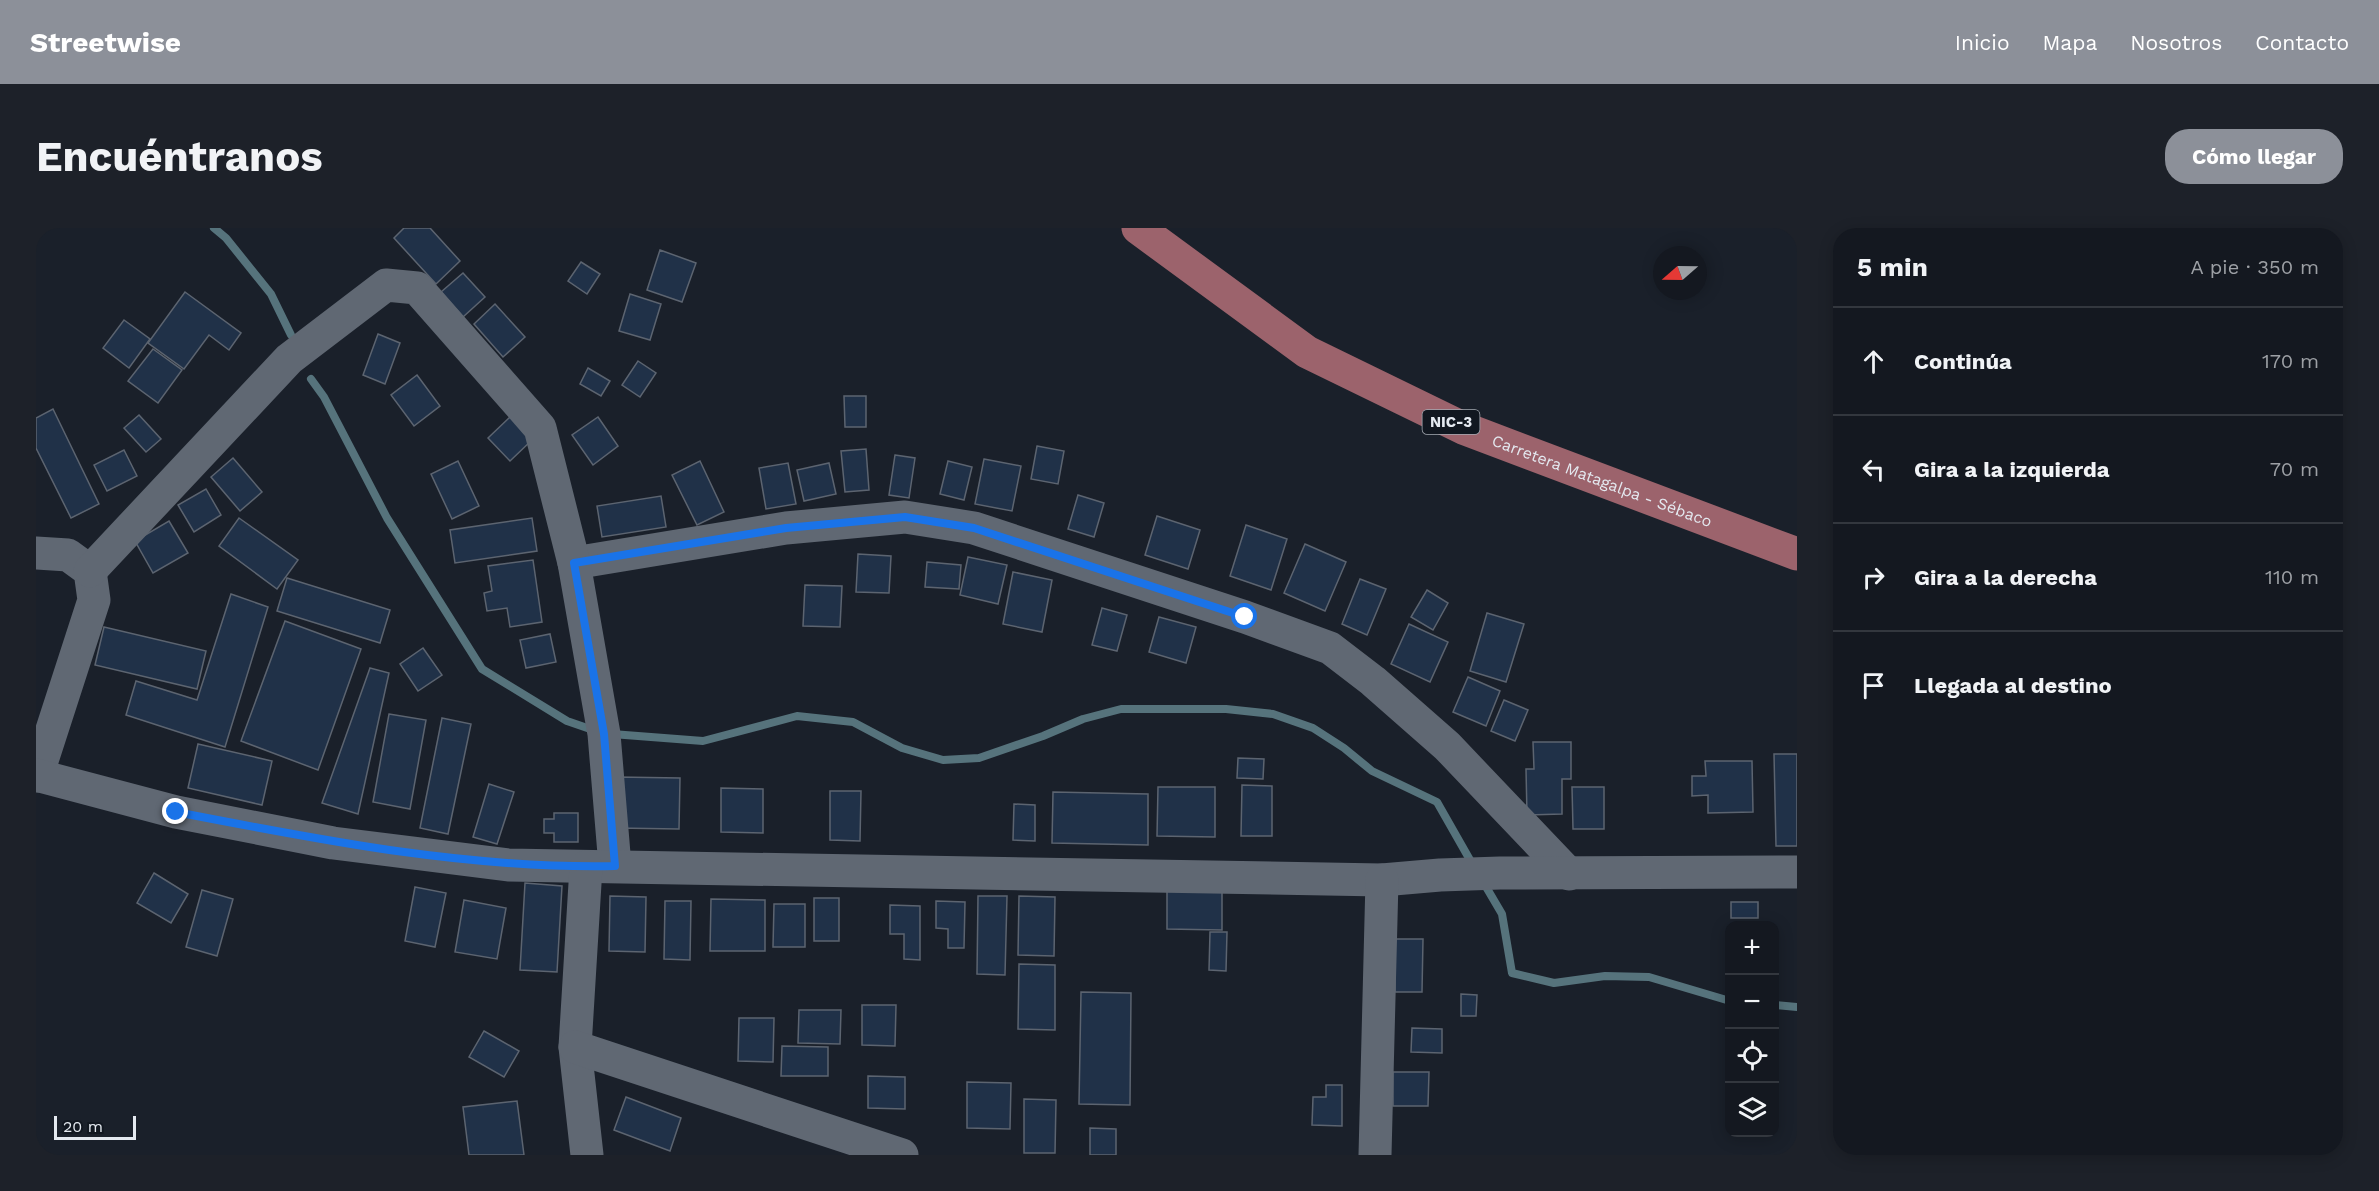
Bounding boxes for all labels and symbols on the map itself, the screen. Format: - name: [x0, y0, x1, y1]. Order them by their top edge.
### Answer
- north arrow: [1653, 246, 1707, 300]
- road number: NIC-3: [1422, 410, 1480, 434]
- street label: Carretera Matagalpa - Sébaco: [1489, 430, 1715, 531]
- route start: [1231, 603, 1257, 629]
- route end: [162, 798, 188, 824]
- scale bar: [54, 1113, 136, 1140]

